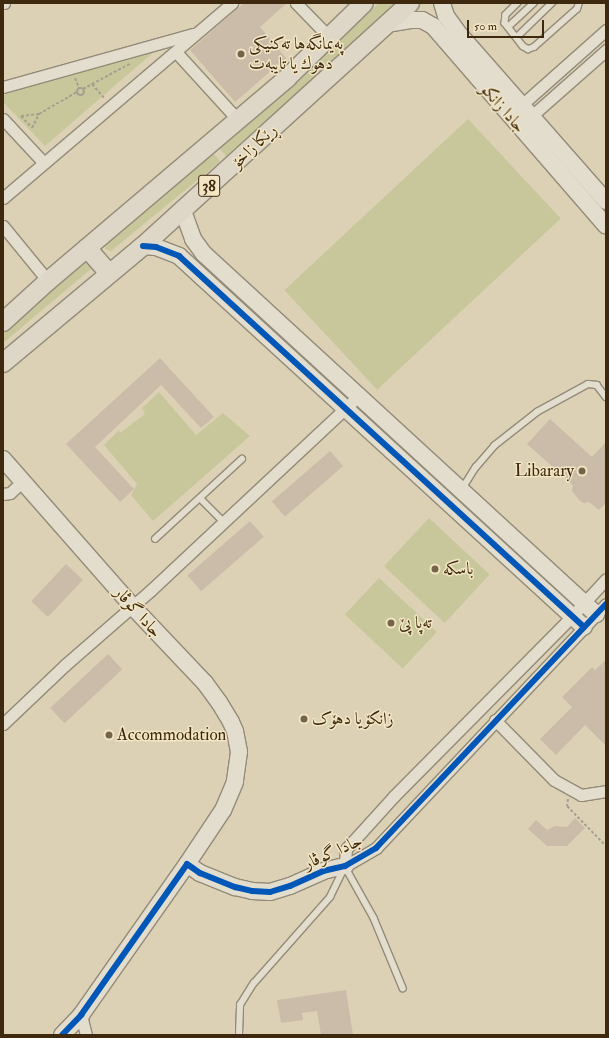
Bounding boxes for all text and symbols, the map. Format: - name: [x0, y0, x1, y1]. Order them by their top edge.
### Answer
- scale bar: [469, 12, 546, 38]
- text: 50 m: [474, 19, 497, 34]
- place label: پەیمانگەها تەکنیکی دهوك یا تایبەت: [249, 34, 343, 74]
- marker: پەیمانگەها تەکنیکی دهوك یا تایبەت: [236, 49, 246, 59]
- street label: جادا زانکو: [476, 79, 530, 137]
- street label: ڕێکا زاخۆ: [227, 120, 281, 172]
- road number: 38: [198, 172, 220, 200]
- place label: Libarary: [515, 461, 574, 481]
- marker: Libarary: [577, 466, 587, 476]
- place label: باسکە: [443, 559, 473, 579]
- marker: باسکە: [430, 564, 440, 574]
- street label: جادا گوڤار: [110, 582, 166, 642]
- place label: تەپا پێ: [399, 613, 432, 633]
- marker: تەپا پێ: [386, 618, 396, 628]
- place label: زانکۆیا دهۆک: [312, 709, 393, 729]
- marker: زانکۆیا دهۆک: [299, 714, 309, 724]
- place label: Accommodation: [117, 725, 226, 745]
- marker: Accommodation: [104, 730, 114, 740]
- street label: جادا گوڤار: [301, 830, 365, 874]

